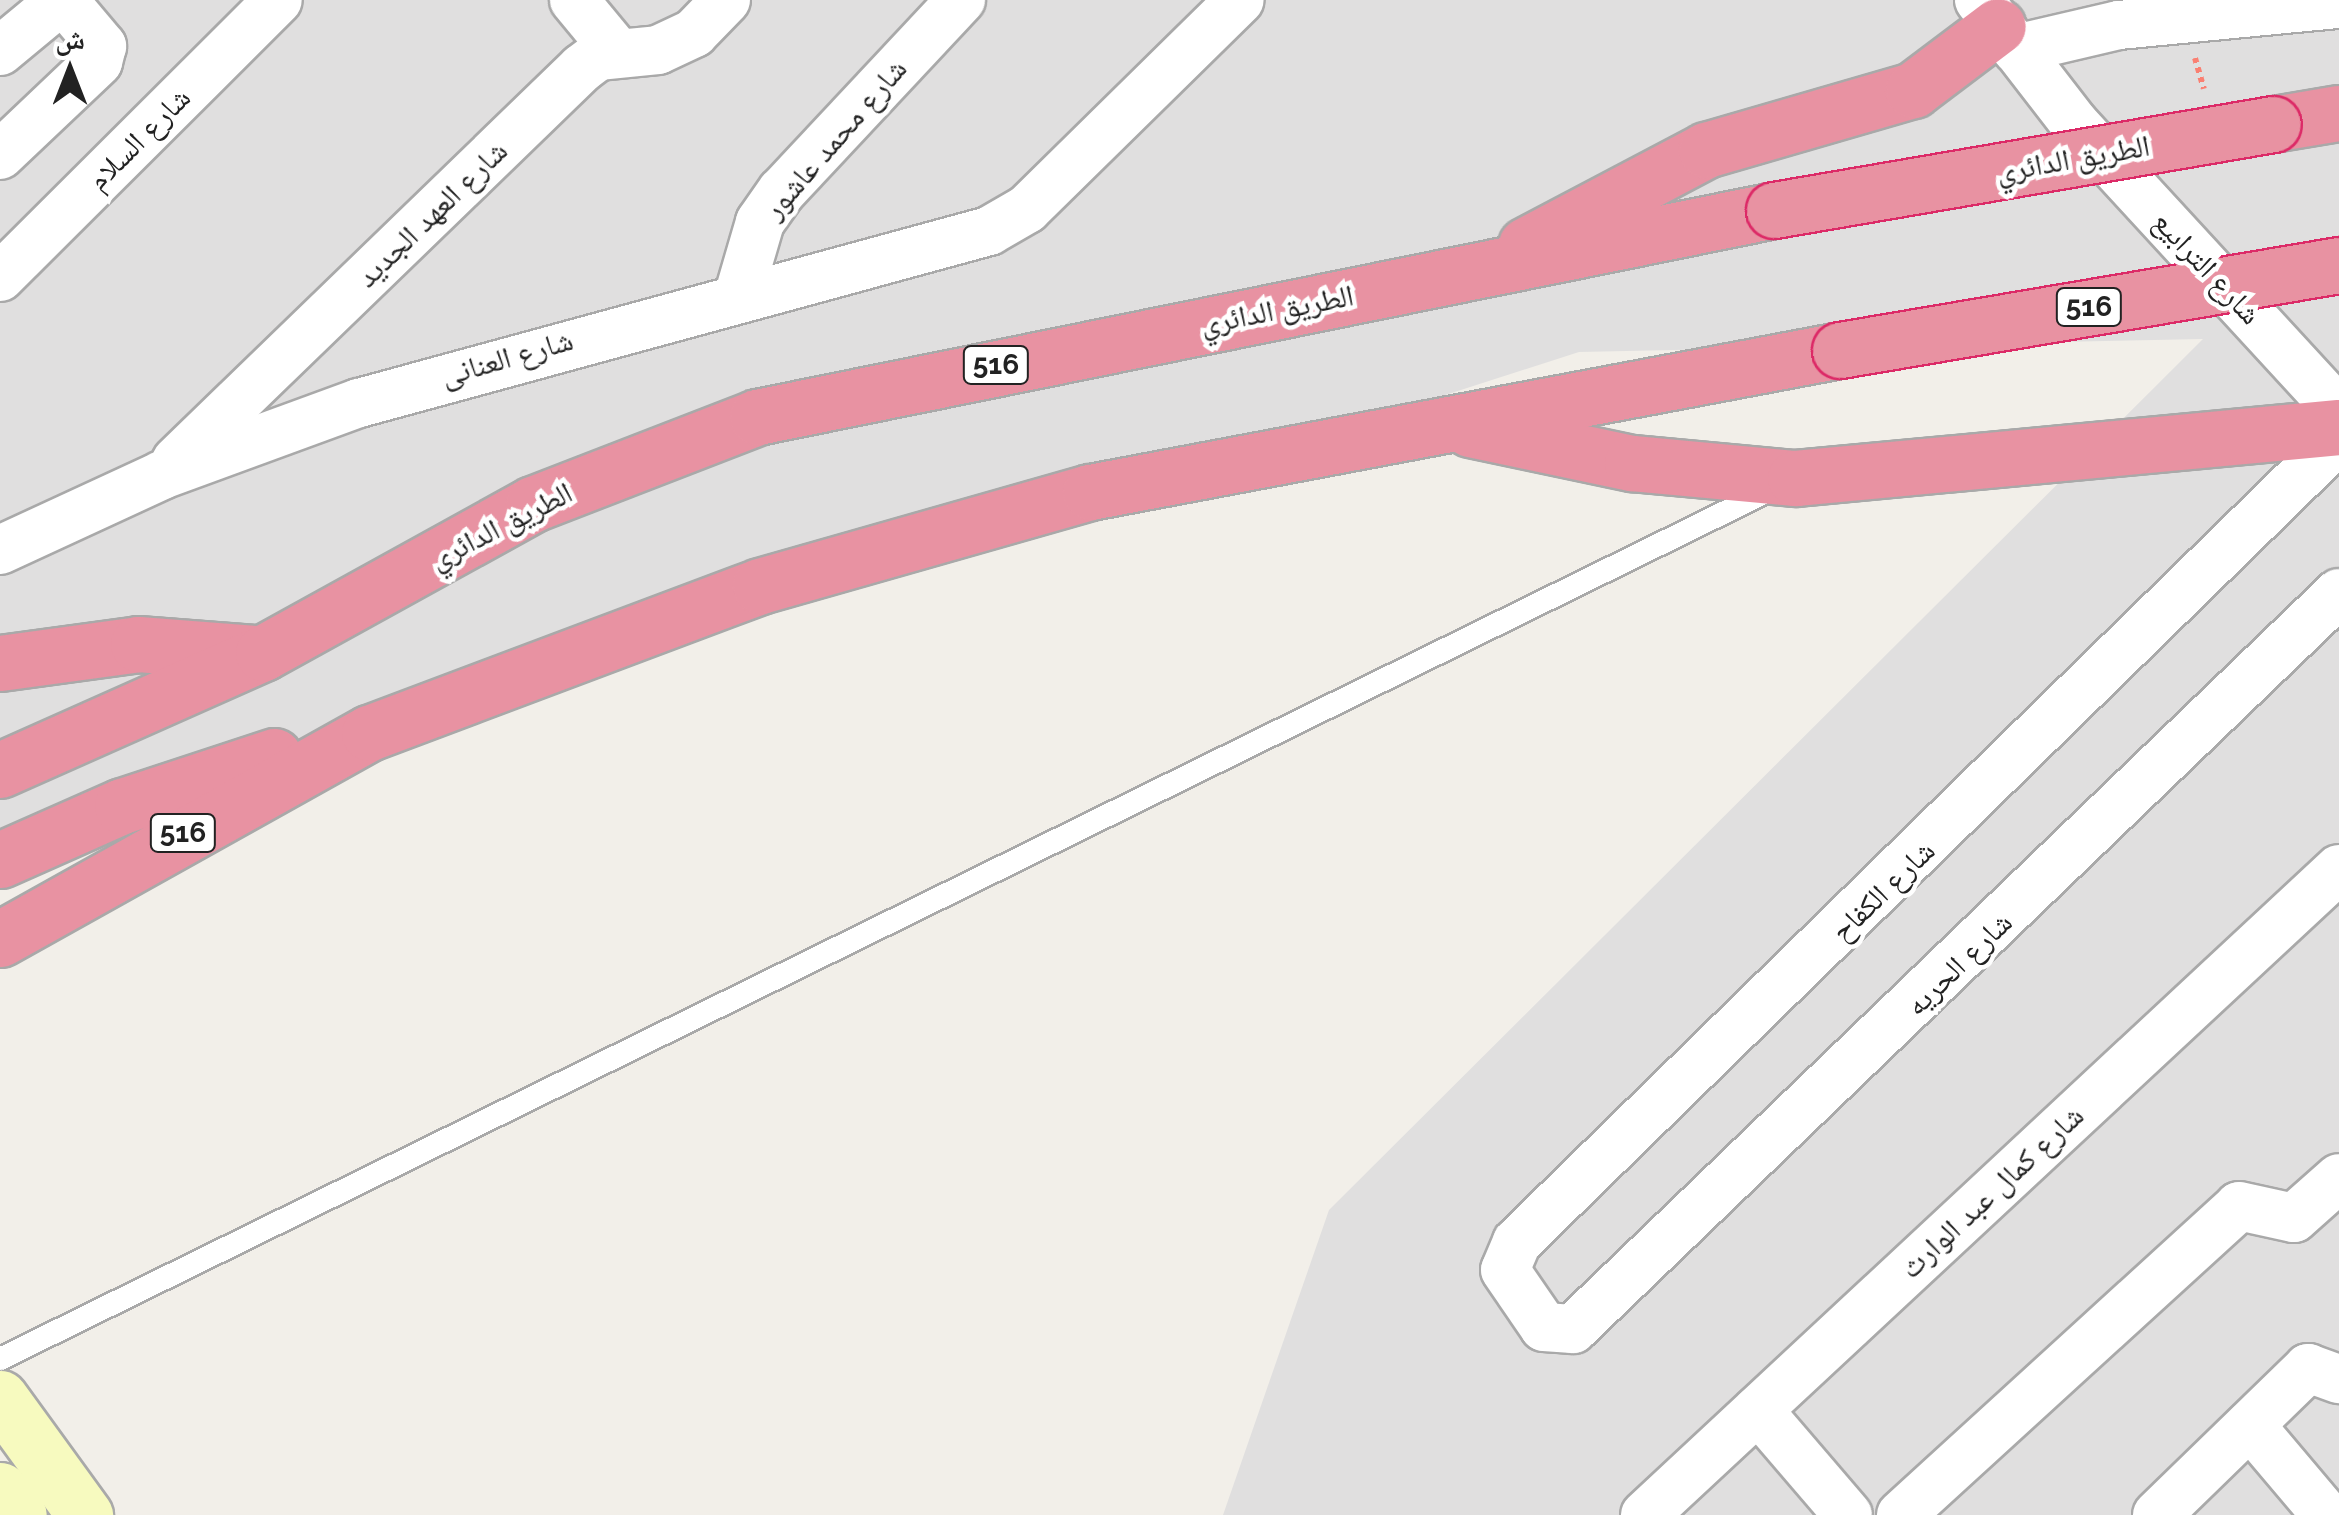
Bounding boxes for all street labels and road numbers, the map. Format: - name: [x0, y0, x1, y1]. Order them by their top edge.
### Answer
- street label: شارع محمد عاشور: [756, 51, 914, 227]
- street label: شارع السلام: [80, 80, 198, 198]
- street label: الطريق الدائري: [1993, 128, 2153, 190]
- street label: شارع العهد الجديد: [349, 133, 515, 295]
- street label: شارع الترابيع: [2146, 204, 2268, 332]
- street label: الطريق الدائري: [1197, 277, 1357, 343]
- road number: 516: [2054, 284, 2124, 330]
- street label: شارع العنانى: [437, 322, 577, 394]
- road number: 516: [961, 342, 1031, 388]
- street label: الطريق الدائري: [424, 475, 578, 577]
- road number: 516: [148, 810, 218, 856]
- street label: شارع الكفاح: [1824, 833, 1942, 949]
- street label: شارع الحريه: [1898, 904, 2020, 1024]
- street label: شارع كمال عبد الوارث: [1893, 1098, 2091, 1286]

